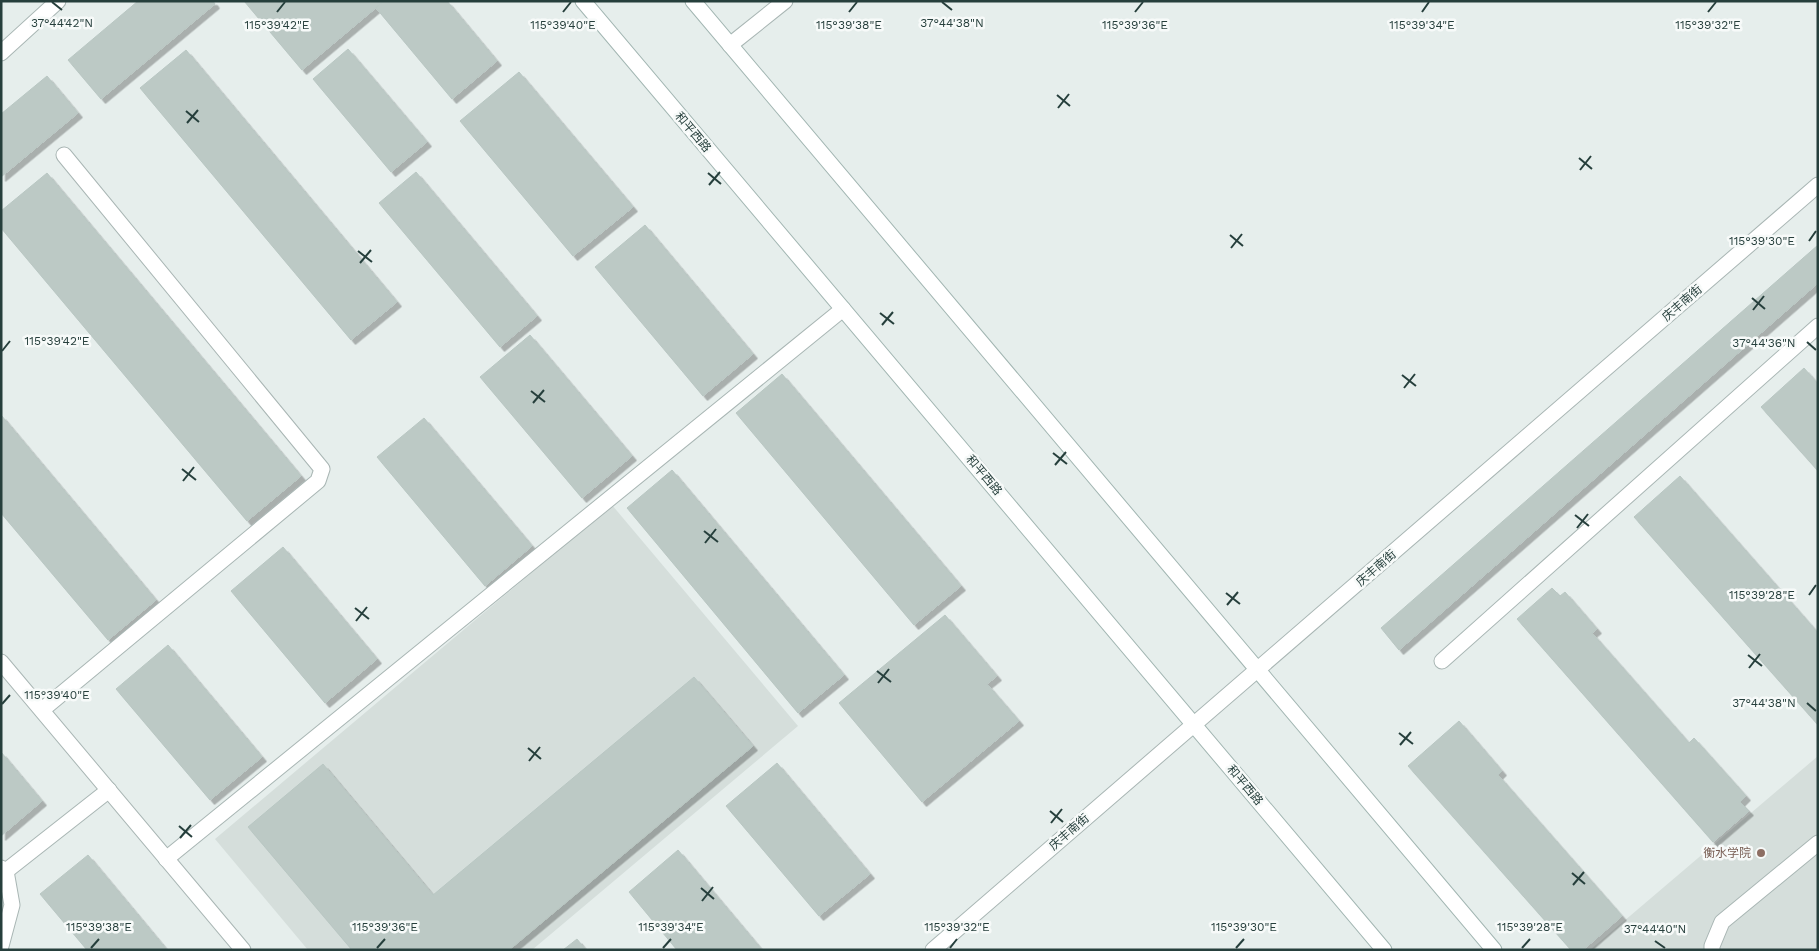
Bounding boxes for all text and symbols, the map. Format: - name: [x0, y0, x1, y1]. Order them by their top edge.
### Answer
- text: 37°44'42"N: [31, 16, 93, 30]
- text: 37°44'38"N: [920, 16, 984, 30]
- text: 115°39'42"E: [245, 18, 310, 32]
- text: 115°39'40"E: [530, 18, 596, 32]
- text: 115°39'38"E: [816, 18, 882, 32]
- text: 115°39'36"E: [1102, 18, 1168, 32]
- text: 115°39'34"E: [1389, 18, 1455, 32]
- text: 115°39'32"E: [1675, 18, 1741, 32]
- street label: 和平西路: [672, 109, 714, 155]
- text: 115°39'30"E: [1729, 234, 1795, 248]
- street label: 庆丰南街: [1659, 282, 1705, 324]
- text: 115°39'42"E: [25, 334, 90, 348]
- text: 37°44'36"N: [1732, 336, 1796, 350]
- street label: 和平西路: [963, 452, 1005, 498]
- street label: 庆丰南街: [1353, 547, 1399, 589]
- text: 115°39'28"E: [1729, 588, 1795, 602]
- text: 115°39'40"E: [24, 688, 90, 702]
- text: 37°44'38"N: [1732, 696, 1796, 710]
- street label: 和平西路: [1224, 762, 1266, 808]
- street label: 庆丰南街: [1046, 811, 1092, 853]
- place label: 衡水学院: [1703, 846, 1751, 860]
- marker: 衡水学院: [1755, 847, 1767, 859]
- text: 115°39'38"E: [66, 920, 132, 934]
- text: 115°39'36"E: [352, 920, 418, 934]
- text: 115°39'34"E: [638, 920, 704, 934]
- text: 115°39'32"E: [924, 920, 990, 934]
- text: 115°39'30"E: [1211, 920, 1277, 934]
- text: 115°39'28"E: [1497, 920, 1563, 934]
- text: 37°44'40"N: [1624, 922, 1686, 936]

